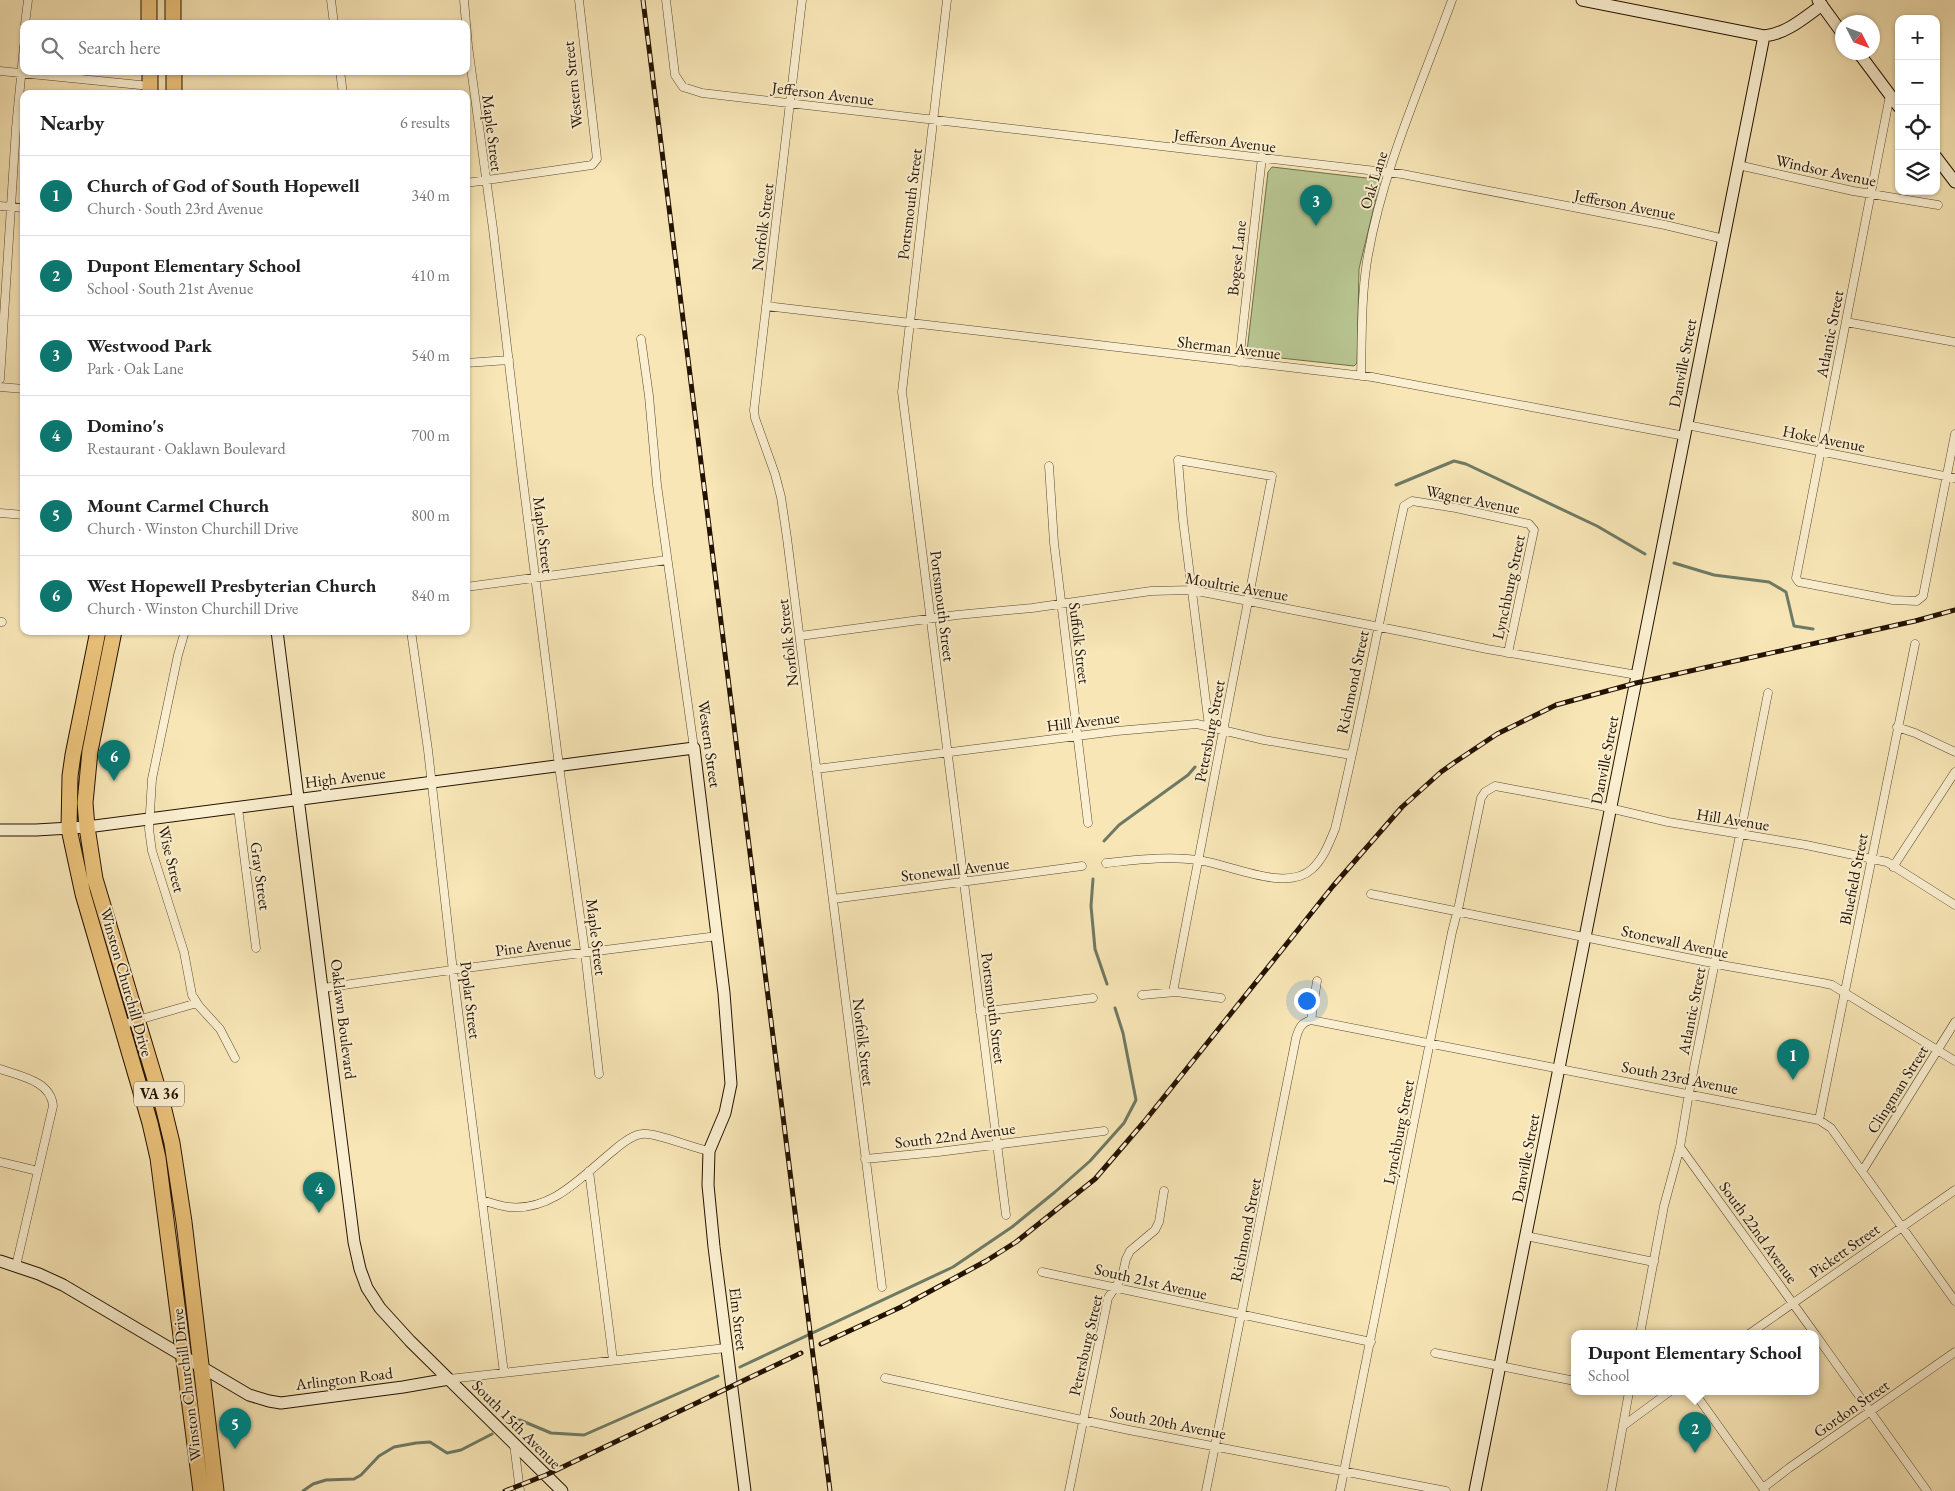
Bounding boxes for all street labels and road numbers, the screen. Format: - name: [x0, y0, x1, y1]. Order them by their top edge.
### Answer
- street label: Western Street: [557, 40, 588, 130]
- street label: Jefferson Avenue: [769, 77, 875, 110]
- street label: Maple Street: [477, 94, 508, 173]
- street label: Jefferson Avenue: [1171, 124, 1277, 157]
- street label: Portsmouth Street: [892, 147, 927, 261]
- street label: Oak Lane: [1355, 149, 1392, 212]
- street label: Windsor Avenue: [1774, 150, 1878, 191]
- street label: Norfolk Street: [747, 182, 778, 272]
- street label: Jefferson Avenue: [1571, 184, 1677, 225]
- street label: Bogese Lane: [1222, 219, 1251, 297]
- street label: Atlantic Street: [1811, 289, 1848, 381]
- street label: Danville Street: [1664, 317, 1701, 409]
- street label: Sherman Avenue: [1176, 331, 1282, 364]
- street label: Hoke Avenue: [1781, 420, 1867, 457]
- street label: Wagner Avenue: [1424, 480, 1522, 519]
- street label: Maple Street: [528, 496, 559, 575]
- street label: Lynchburg Street: [1487, 533, 1530, 641]
- street label: Portsmouth Street: [925, 549, 960, 663]
- street label: Moultrie Avenue: [1184, 567, 1290, 606]
- street label: Norfolk Street: [772, 598, 803, 688]
- street label: Suffolk Street: [1064, 601, 1095, 685]
- street label: Richmond Street: [1331, 628, 1374, 736]
- street label: Petersburg Street: [1189, 678, 1230, 784]
- street label: Western Street: [693, 699, 726, 789]
- street label: Hill Avenue: [1045, 707, 1121, 736]
- street label: Danville Street: [1586, 714, 1623, 806]
- street label: High Avenue: [303, 762, 387, 793]
- street label: Hill Avenue: [1695, 803, 1771, 836]
- street label: Wise Street: [153, 824, 190, 895]
- street label: Bluefield Street: [1834, 832, 1873, 927]
- street label: Gray Street: [245, 841, 276, 911]
- street label: Stonewall Avenue: [900, 852, 1010, 887]
- street label: Maple Street: [581, 898, 612, 977]
- street label: Winston Churchill Drive: [95, 905, 158, 1059]
- street label: Stonewall Avenue: [1619, 920, 1730, 963]
- street label: Pine Avenue: [494, 930, 572, 961]
- street label: Portsmouth Street: [976, 951, 1011, 1065]
- street label: Oaklawn Boulevard: [326, 958, 361, 1081]
- street label: Poplar Street: [455, 960, 486, 1040]
- street label: Atlantic Street: [1673, 966, 1710, 1058]
- street label: Norfolk Street: [848, 997, 879, 1087]
- street label: Clingman Street: [1862, 1041, 1933, 1137]
- street label: South 23rd Avenue: [1620, 1056, 1740, 1099]
- street label: Lynchburg Street: [1378, 1078, 1419, 1186]
- road number: VA 36: [134, 1082, 184, 1106]
- street label: Danville Street: [1507, 1112, 1544, 1204]
- street label: South 22nd Avenue: [894, 1118, 1017, 1153]
- street label: Richmond Street: [1225, 1176, 1266, 1284]
- street label: South 22nd Avenue: [1714, 1177, 1803, 1288]
- street label: Pickett Street: [1805, 1218, 1884, 1282]
- street label: South 21st Avenue: [1093, 1258, 1209, 1305]
- street label: Elm Street: [724, 1286, 753, 1352]
- street label: Petersburg Street: [1064, 1292, 1107, 1398]
- street label: Winston Churchill Drive: [167, 1307, 206, 1462]
- street label: Arlington Road: [293, 1362, 395, 1395]
- street label: South 15th Avenue: [467, 1375, 566, 1474]
- street label: Gordon Street: [1809, 1375, 1893, 1442]
- street label: South 20th Avenue: [1108, 1401, 1228, 1444]

